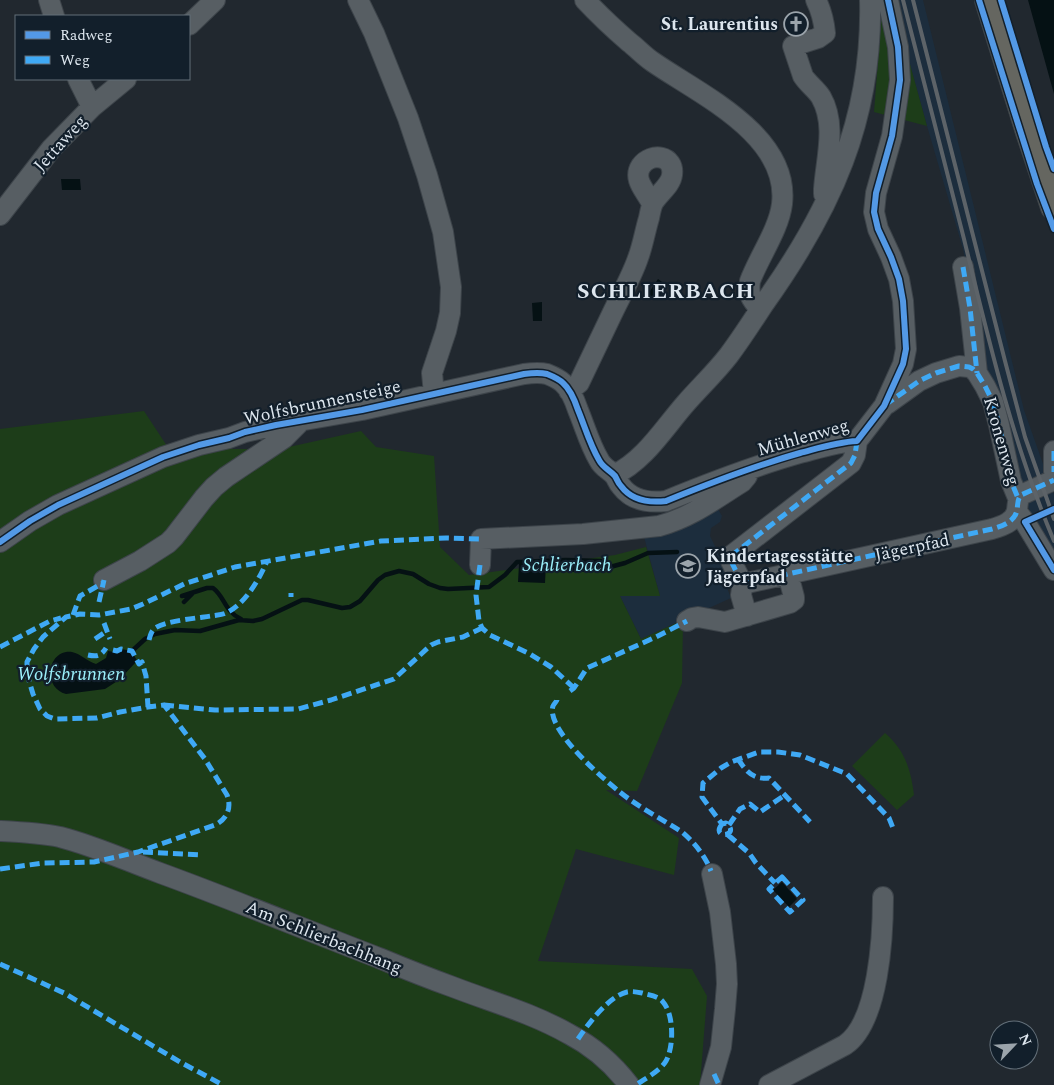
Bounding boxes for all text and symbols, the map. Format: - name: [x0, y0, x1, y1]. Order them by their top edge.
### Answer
- place label: St. Laurentius: [661, 11, 778, 38]
- church icon: St. Laurentius: [783, 11, 809, 37]
- legend: [15, 15, 190, 80]
- text: Radweg: [60, 24, 113, 47]
- text: Weg: [60, 49, 90, 72]
- street label: Jettaweg: [27, 109, 93, 178]
- district label: SCHLIERBACH: [577, 275, 755, 308]
- street label: Wolfsbrunnensteige: [241, 373, 403, 432]
- street label: Kronenweg: [976, 393, 1027, 489]
- street label: Mühlenweg: [754, 412, 852, 463]
- street label: Jägerpfad: [872, 526, 952, 569]
- place label: Kindertagesstätte Jägerpfad: [706, 543, 853, 591]
- water label: Schlierbach: [523, 551, 612, 580]
- school or university icon: Kindertagesstätte Jägerpfad: [675, 553, 701, 579]
- water label: Wolfsbrunnen: [17, 660, 125, 689]
- street label: Am Schlierbachhang: [241, 894, 406, 981]
- north arrow: [989, 1020, 1039, 1070]
- text: N: [1013, 1030, 1037, 1049]

